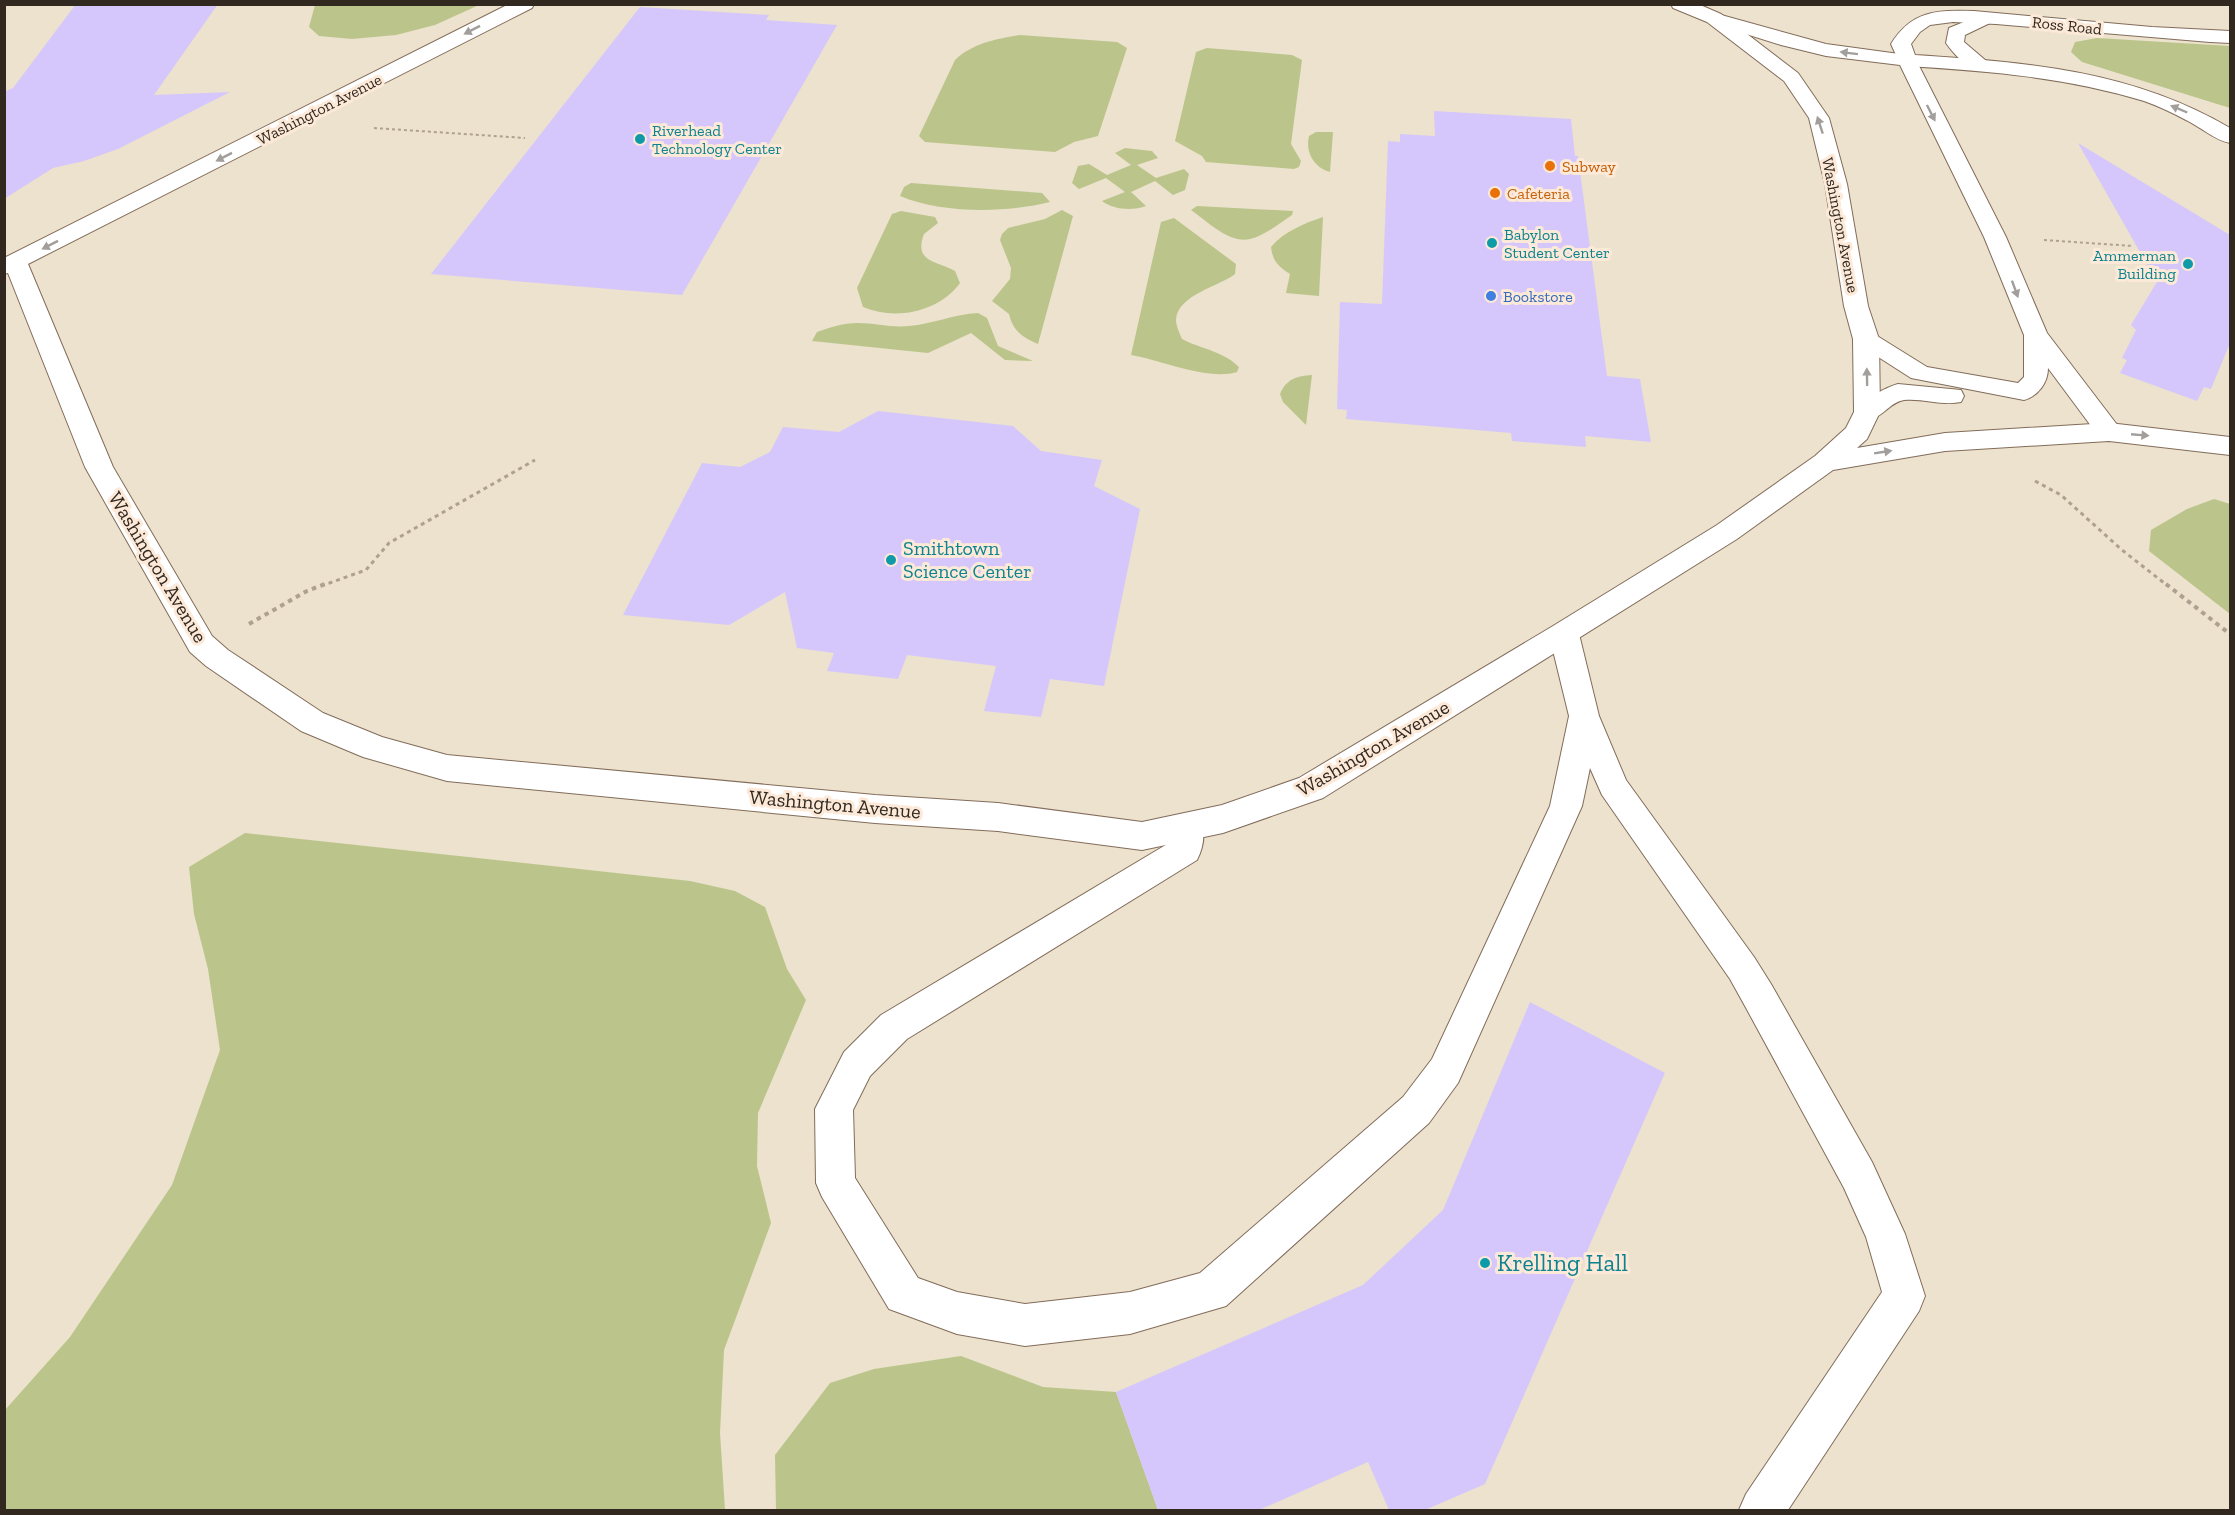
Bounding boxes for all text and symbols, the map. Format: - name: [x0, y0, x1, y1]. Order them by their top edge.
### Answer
- street label: Ross Road: [2031, 12, 2103, 39]
- one-way arrow: [464, 25, 481, 35]
- one-way arrow: [1839, 48, 1858, 58]
- street label: Washington Avenue: [254, 70, 385, 149]
- one-way arrow: [1925, 104, 1935, 122]
- one-way arrow: [2170, 104, 2188, 114]
- one-way arrow: [1815, 116, 1824, 134]
- place label: Riverhead Technology Center: [652, 121, 782, 158]
- marker: Riverhead Technology Center: [633, 132, 647, 146]
- one-way arrow: [215, 152, 233, 162]
- street label: Washington Avenue: [1818, 156, 1863, 294]
- place label: Subway: [1562, 157, 1617, 176]
- marker: Subway: [1543, 159, 1557, 173]
- place label: Cafeteria: [1507, 184, 1570, 203]
- marker: Cafeteria: [1488, 186, 1502, 200]
- place label: Babylon Student Center: [1504, 225, 1610, 262]
- marker: Babylon Student Center: [1485, 236, 1499, 250]
- one-way arrow: [41, 240, 58, 249]
- place label: Ammerman Building: [2093, 246, 2177, 283]
- marker: Ammerman Building: [2181, 257, 2195, 271]
- one-way arrow: [2011, 280, 2020, 298]
- place label: Bookstore: [1503, 287, 1573, 306]
- marker: Bookstore: [1484, 289, 1498, 303]
- one-way arrow: [1862, 368, 1871, 387]
- one-way arrow: [2130, 430, 2149, 440]
- one-way arrow: [1874, 448, 1893, 457]
- street label: Washington Avenue: [103, 487, 213, 647]
- place label: Smithtown Science Center: [903, 536, 1032, 583]
- marker: Smithtown Science Center: [884, 553, 898, 567]
- street label: Washington Avenue: [1293, 695, 1453, 801]
- street label: Washington Avenue: [748, 785, 922, 823]
- place label: Krelling Hall: [1497, 1248, 1628, 1277]
- marker: Krelling Hall: [1478, 1256, 1492, 1270]

